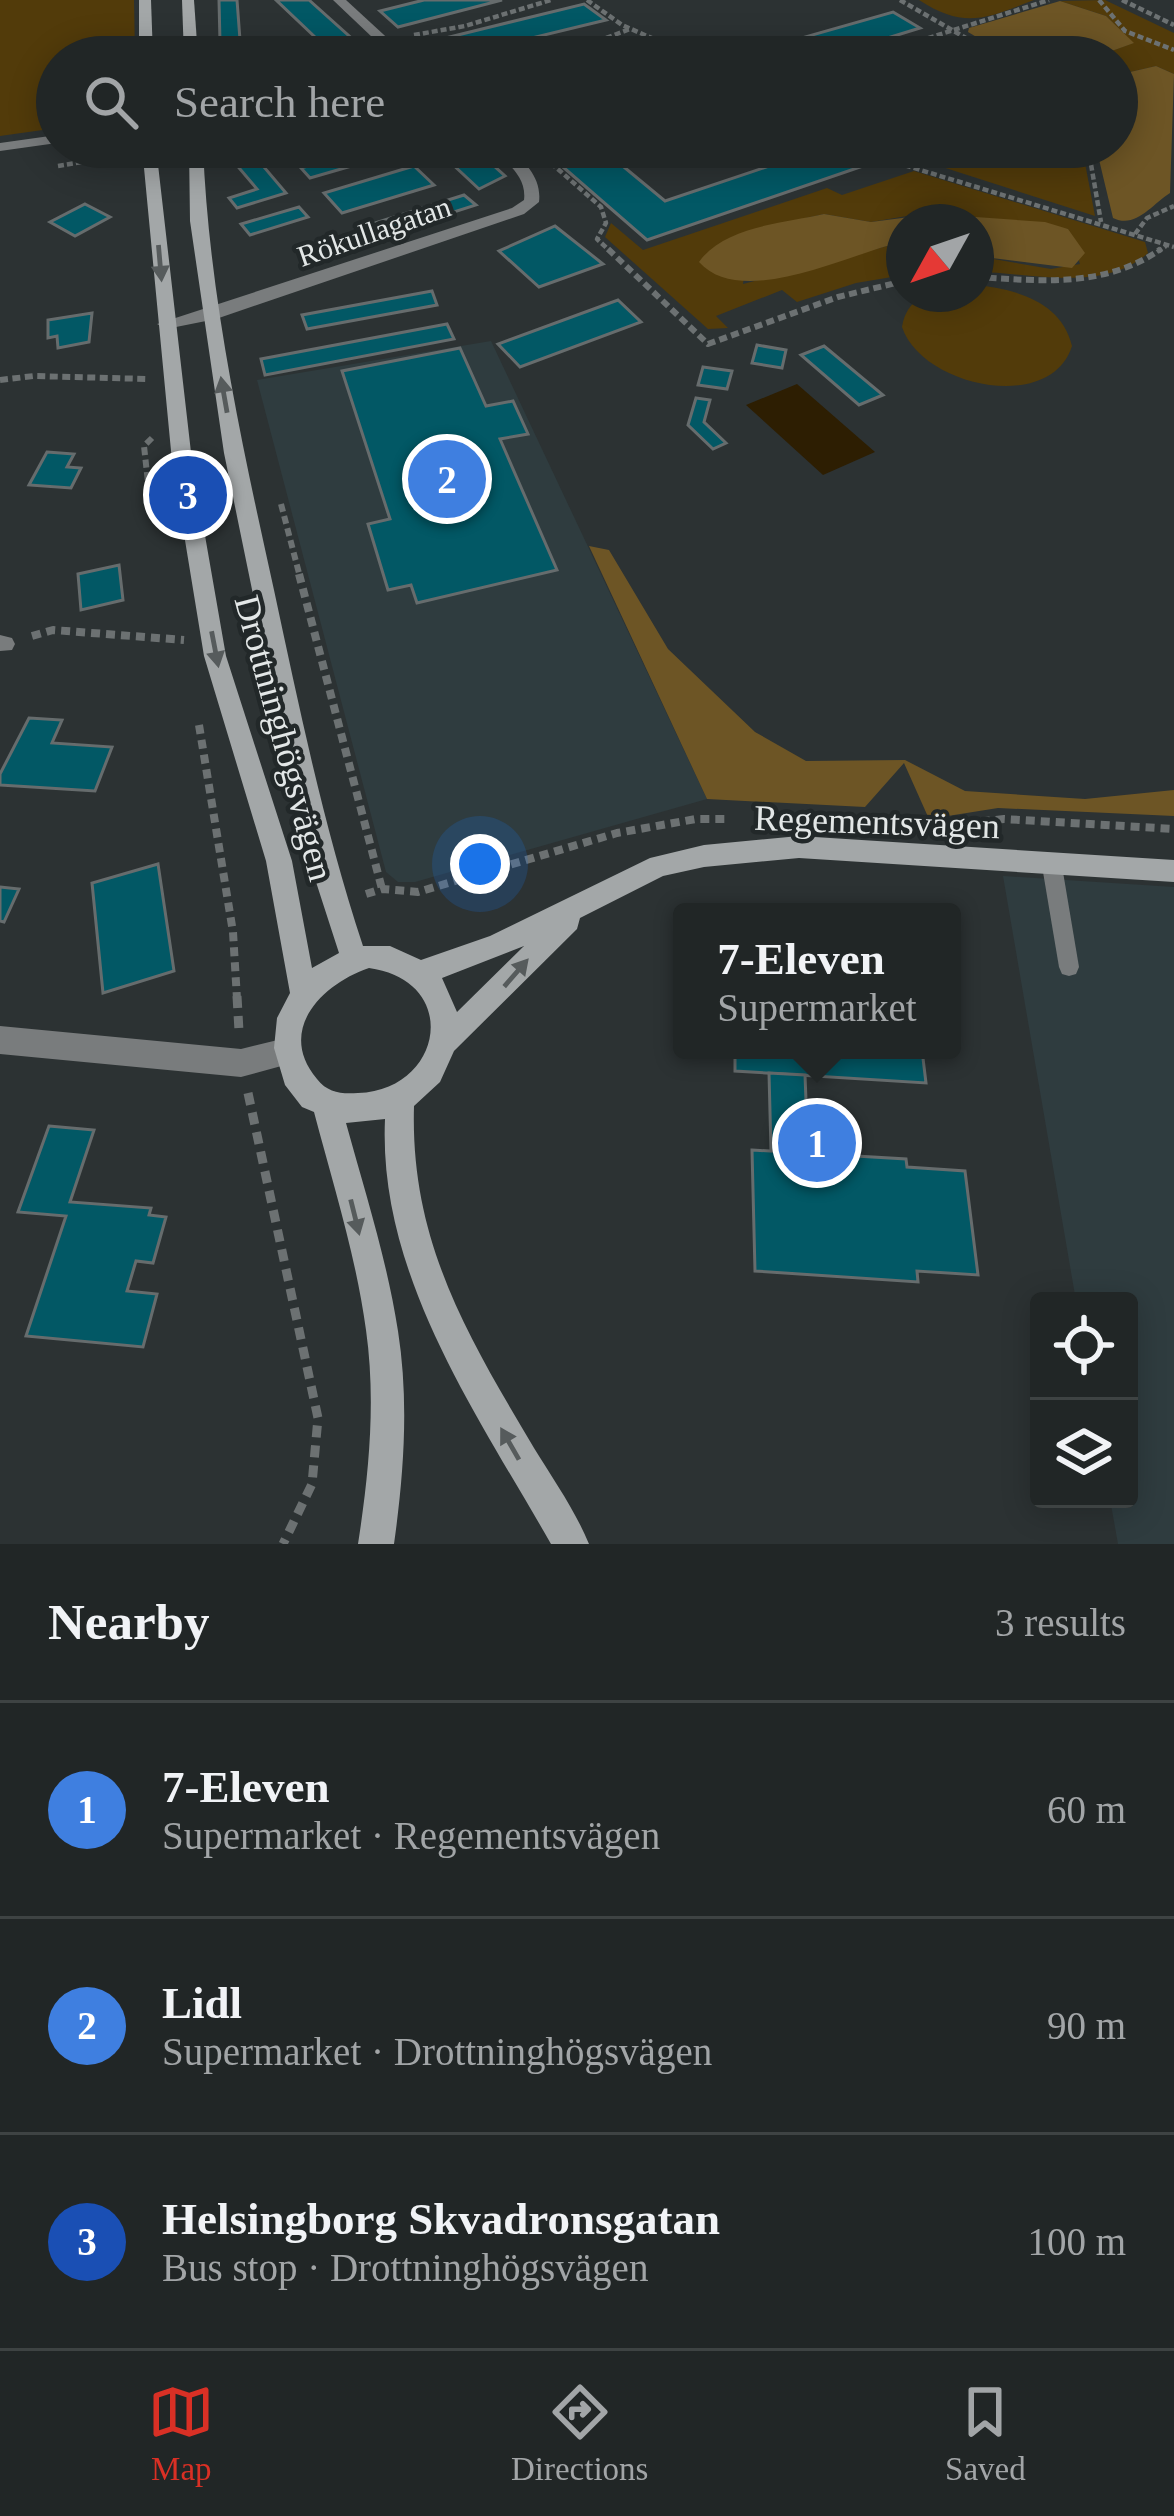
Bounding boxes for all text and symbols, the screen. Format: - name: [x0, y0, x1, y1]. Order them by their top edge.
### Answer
- search box: [36, 36, 1138, 168]
- icon: search: [78, 69, 144, 135]
- text: Search here: [174, 77, 385, 127]
- street label: Rökullagatan: [293, 189, 455, 273]
- north arrow: [886, 204, 994, 312]
- one-way arrow: [151, 245, 170, 283]
- one-way arrow: [214, 376, 233, 413]
- pin: 2: [408, 434, 486, 524]
- pin: 3: [149, 450, 227, 540]
- street label: Drottninghögsvägen: [227, 591, 341, 885]
- one-way arrow: [206, 631, 225, 669]
- street label: Regementsvägen: [753, 798, 1001, 846]
- your location: [450, 834, 510, 894]
- popup: [673, 903, 961, 1059]
- text: 7-Eleven: [717, 934, 885, 984]
- one-way arrow: [502, 958, 529, 988]
- text: Supermarket: [717, 986, 917, 1029]
- pin: 1: [778, 1098, 856, 1188]
- one-way arrow: [346, 1199, 365, 1236]
- map controls: [1030, 1292, 1138, 1508]
- button: locate: [1030, 1292, 1138, 1400]
- button: layers: [1030, 1400, 1138, 1508]
- one-way arrow: [500, 1428, 521, 1461]
- text: Nearby: [48, 1594, 209, 1650]
- text: 3 results: [995, 1601, 1126, 1644]
- text: 7-Eleven: [162, 1762, 329, 1812]
- text: 1: [77, 1788, 97, 1831]
- text: 60 m: [1047, 1788, 1126, 1831]
- text: Supermarket · Regementsvägen: [162, 1814, 660, 1857]
- text: Lidl: [162, 1978, 242, 2028]
- text: 2: [77, 2004, 97, 2047]
- text: 90 m: [1047, 2004, 1126, 2047]
- text: Supermarket · Drottninghögsvägen: [162, 2030, 712, 2073]
- text: Helsingborg Skvadronsgatan: [162, 2194, 720, 2244]
- text: 3: [77, 2220, 97, 2263]
- text: 100 m: [1027, 2220, 1126, 2263]
- text: Bus stop · Drottninghögsvägen: [162, 2246, 648, 2289]
- tab: Map: [148, 2379, 214, 2488]
- tab: Directions: [511, 2379, 648, 2488]
- tab: Saved: [945, 2379, 1026, 2488]

